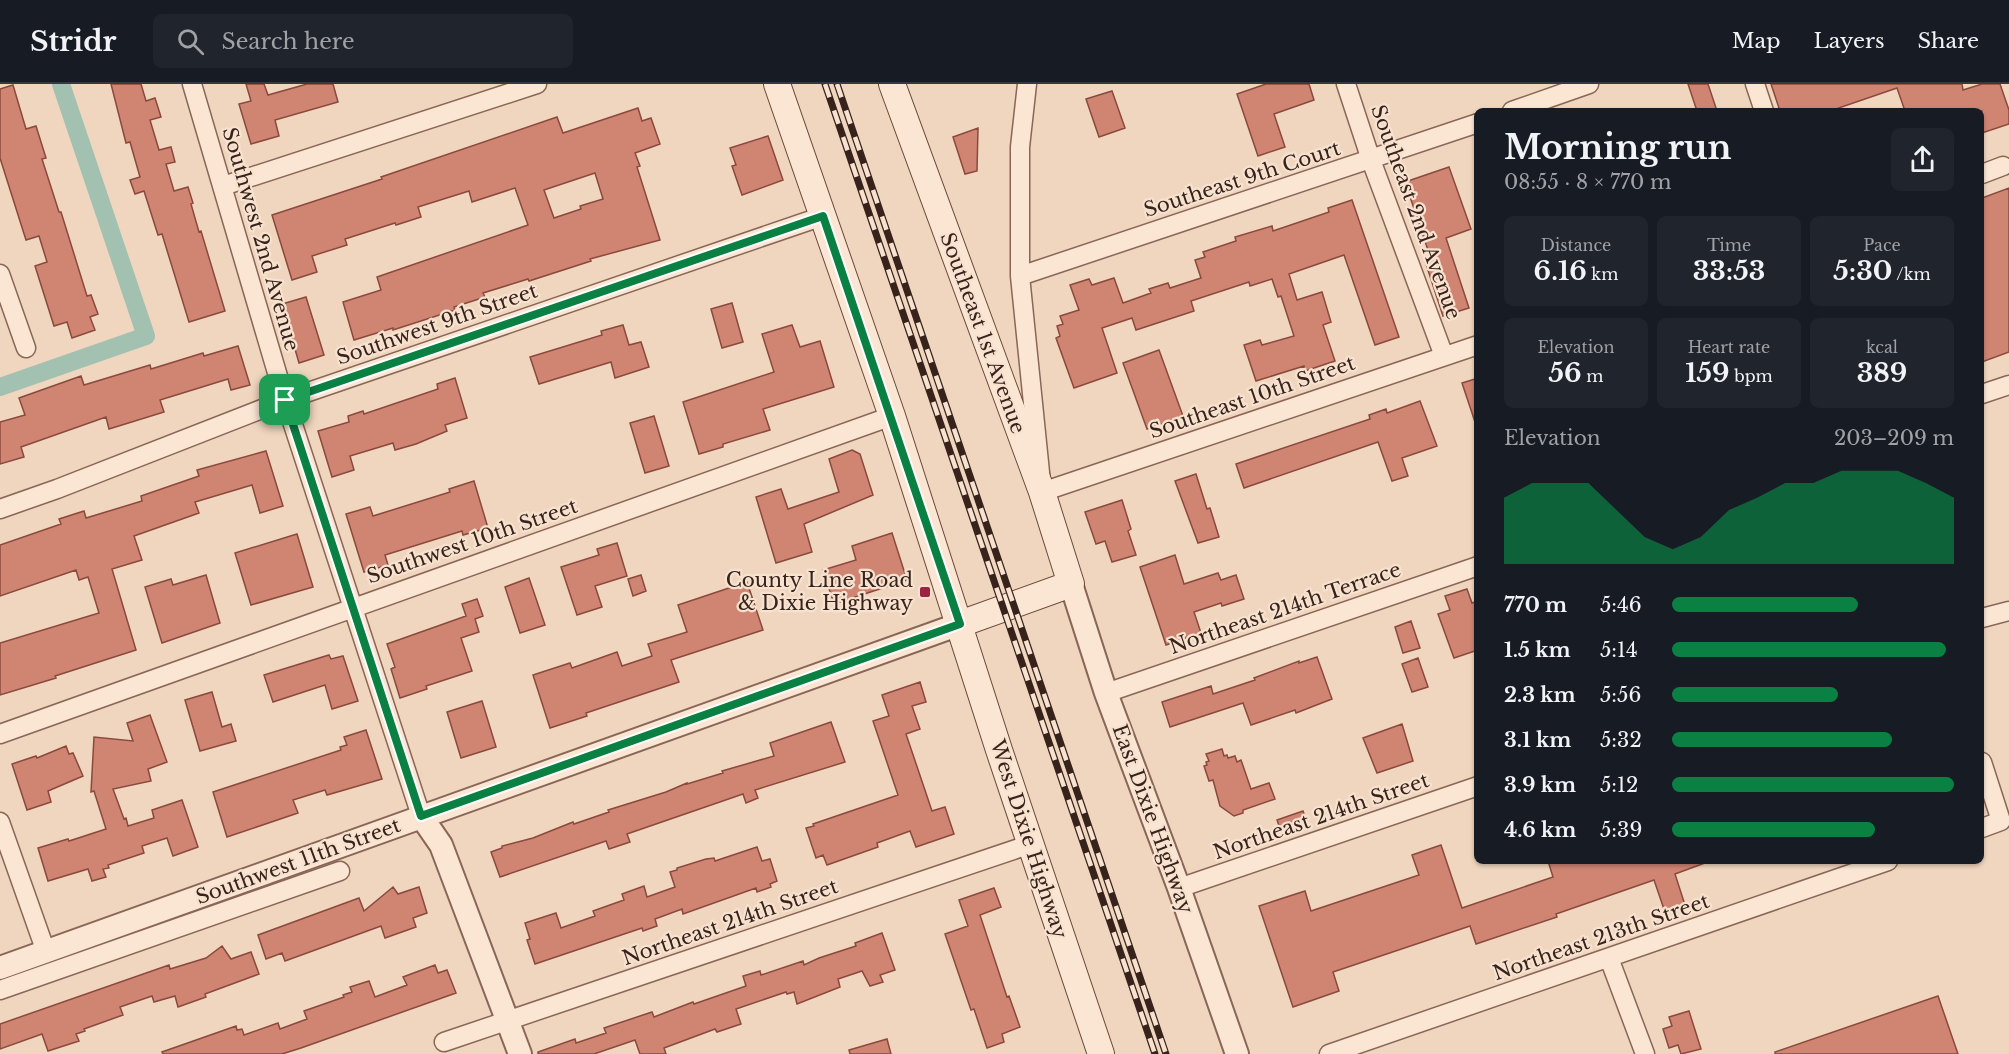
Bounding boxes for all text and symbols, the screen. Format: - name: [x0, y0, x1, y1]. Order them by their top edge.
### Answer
- search box: [153, 14, 573, 68]
- text: Stridr: [30, 24, 117, 59]
- icon: search: [174, 25, 207, 58]
- text: Search here: [222, 28, 355, 55]
- text: Map: [1732, 28, 1781, 54]
- text: Layers: [1814, 28, 1885, 54]
- text: Share: [1918, 28, 1979, 54]
- street label: Southeast 2nd Avenue: [1366, 102, 1466, 322]
- street label: Southwest 2nd Avenue: [218, 124, 304, 354]
- text: Morning run: [1504, 127, 1732, 168]
- button: share: [1891, 128, 1954, 191]
- street label: Southeast 9th Court: [1141, 136, 1344, 222]
- text: 08:55 · 8 × 770 m: [1504, 170, 1672, 194]
- street label: Southeast 1st Avenue: [935, 229, 1031, 437]
- text: Distance: [1541, 235, 1611, 255]
- text: Time: [1707, 235, 1751, 255]
- text: Pace: [1863, 235, 1901, 255]
- text: 6.16: [1534, 255, 1587, 287]
- text: 33:53: [1693, 255, 1765, 287]
- text: 5:30: [1833, 255, 1892, 287]
- text: km: [1587, 264, 1618, 284]
- text: /km: [1892, 264, 1931, 284]
- street label: Southwest 9th Street: [333, 278, 541, 370]
- text: Elevation: [1537, 337, 1615, 357]
- text: Heart rate: [1688, 337, 1770, 357]
- text: kcal: [1866, 337, 1898, 357]
- street label: Southeast 10th Street: [1146, 350, 1358, 444]
- text: 56: [1549, 357, 1582, 389]
- text: 159: [1685, 357, 1730, 389]
- text: 389: [1857, 357, 1907, 389]
- text: m: [1582, 366, 1603, 386]
- text: bpm: [1730, 366, 1773, 386]
- pin: [259, 374, 310, 425]
- icon: arrive: [268, 383, 301, 416]
- text: Elevation: [1504, 426, 1601, 450]
- text: 203–209 m: [1834, 426, 1954, 450]
- street label: Southwest 10th Street: [363, 493, 581, 588]
- street label: Northeast 214th Terrace: [1166, 557, 1404, 659]
- place label: County Line Road & Dixie Highway: [726, 568, 913, 615]
- marker: County Line Road & Dixie Highway: [918, 585, 932, 599]
- text: 770 m: [1504, 593, 1567, 617]
- text: 5:46: [1600, 593, 1642, 617]
- text: 1.5 km: [1504, 638, 1571, 662]
- text: 5:14: [1600, 638, 1638, 662]
- text: 2.3 km: [1504, 683, 1576, 707]
- text: 5:56: [1600, 683, 1641, 707]
- street label: East Dixie Highway: [1108, 721, 1198, 917]
- text: 3.1 km: [1504, 728, 1571, 752]
- text: 5:32: [1600, 728, 1642, 752]
- street label: West Dixie Highway: [985, 736, 1073, 942]
- street label: Northeast 214th Street: [1210, 768, 1432, 864]
- text: 3.9 km: [1504, 773, 1576, 797]
- text: 5:12: [1600, 773, 1638, 797]
- street label: Southwest 11th Street: [192, 813, 404, 909]
- text: 4.6 km: [1504, 818, 1576, 842]
- text: 5:39: [1600, 818, 1642, 842]
- street label: Northeast 214th Street: [619, 874, 841, 970]
- street label: Northeast 213th Street: [1490, 889, 1713, 985]

